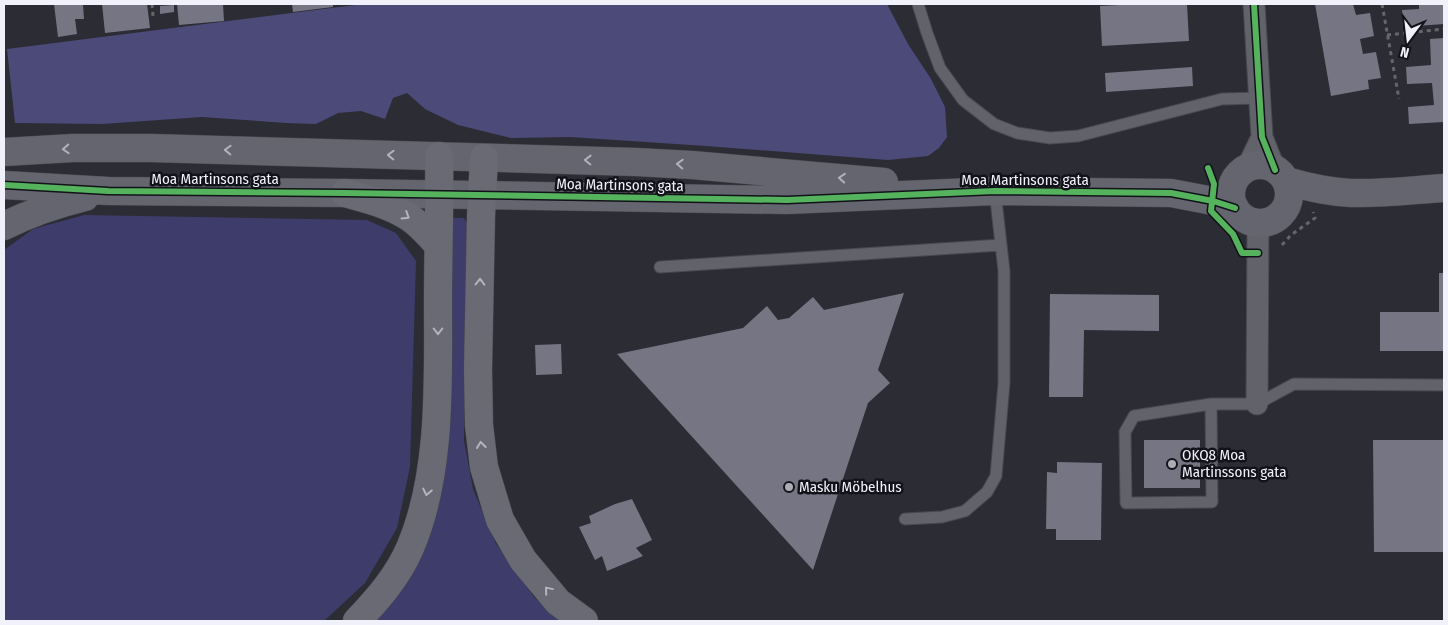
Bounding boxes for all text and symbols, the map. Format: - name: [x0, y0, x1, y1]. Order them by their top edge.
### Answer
- north arrow: [1383, 15, 1433, 65]
- text: N: [1399, 43, 1411, 61]
- one-way arrow: [62, 143, 70, 154]
- one-way arrow: [224, 145, 232, 155]
- one-way arrow: [387, 150, 394, 160]
- one-way arrow: [583, 155, 591, 166]
- one-way arrow: [675, 159, 683, 170]
- street label: Moa Martinsons gata: [151, 170, 279, 188]
- street label: Moa Martinsons gata: [961, 171, 1089, 189]
- one-way arrow: [837, 173, 845, 184]
- street label: Moa Martinsons gata: [556, 175, 684, 195]
- one-way arrow: [400, 210, 410, 219]
- one-way arrow: [475, 278, 485, 286]
- one-way arrow: [433, 327, 443, 335]
- one-way arrow: [476, 441, 487, 449]
- place label: OKQ8 Moa Martinssons gata: [1182, 446, 1287, 481]
- marker: OKQ8 Moa Martinssons gata: [1166, 458, 1178, 470]
- place label: Masku Möbelhus: [799, 478, 902, 496]
- marker: Masku Möbelhus: [783, 481, 795, 493]
- one-way arrow: [422, 488, 433, 497]
- one-way arrow: [544, 586, 553, 595]

